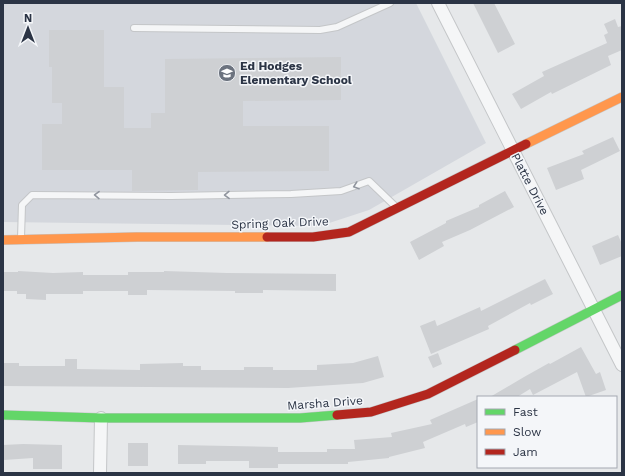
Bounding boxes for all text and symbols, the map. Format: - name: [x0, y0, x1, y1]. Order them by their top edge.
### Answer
- north arrow: [8, 8, 48, 48]
- text: N: [24, 12, 32, 25]
- place label: Ed Hodges Elementary School: [240, 59, 352, 87]
- school or university icon: Ed Hodges Elementary School: [217, 63, 237, 83]
- street label: Platte Drive: [508, 151, 552, 217]
- one-way arrow: [352, 181, 359, 190]
- one-way arrow: [94, 191, 100, 199]
- one-way arrow: [224, 191, 230, 199]
- street label: Spring Oak Drive: [231, 214, 329, 232]
- street label: Marsha Drive: [287, 393, 363, 413]
- legend: [477, 396, 617, 468]
- text: Fast: [513, 405, 538, 419]
- text: Slow: [513, 425, 541, 439]
- text: Jam: [513, 445, 538, 459]

